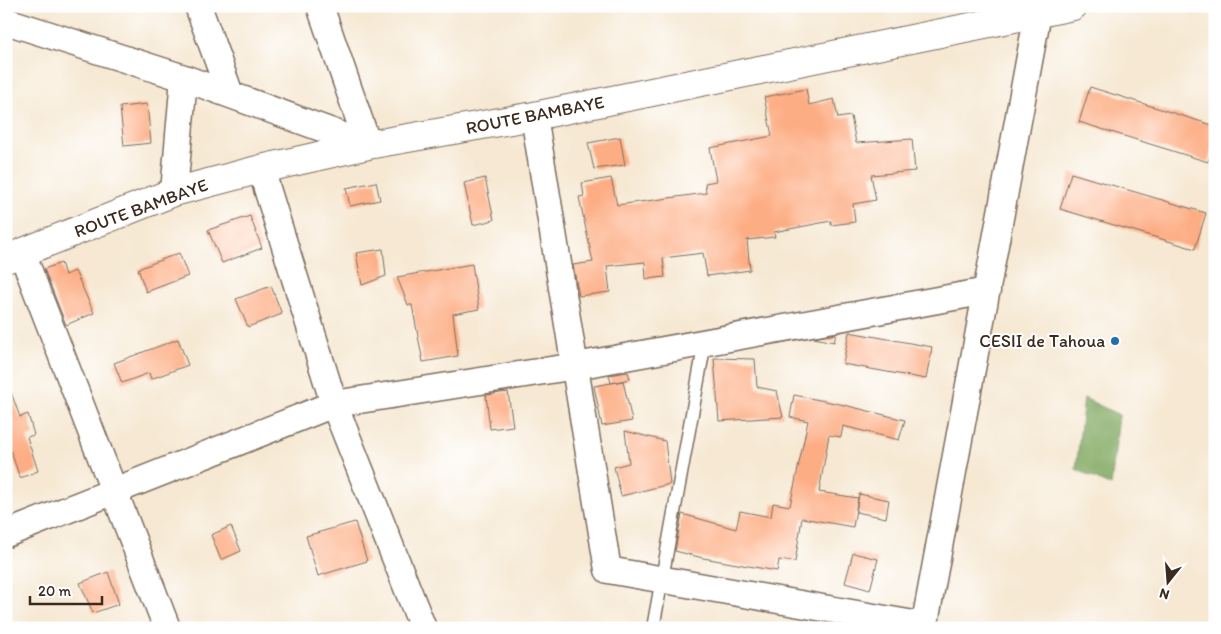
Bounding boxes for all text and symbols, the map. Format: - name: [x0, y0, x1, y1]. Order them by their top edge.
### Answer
- street label: ROUTE BAMBAYE: [464, 91, 606, 139]
- street label: ROUTE BAMBAYE: [71, 174, 211, 242]
- place label: CESII de Tahoua: [979, 330, 1105, 352]
- marker: CESII de Tahoua: [1109, 335, 1121, 347]
- north arrow: [1144, 556, 1194, 606]
- scale bar: [30, 574, 102, 606]
- text: 20 m: [38, 582, 72, 600]
- text: N: [1157, 584, 1171, 603]

